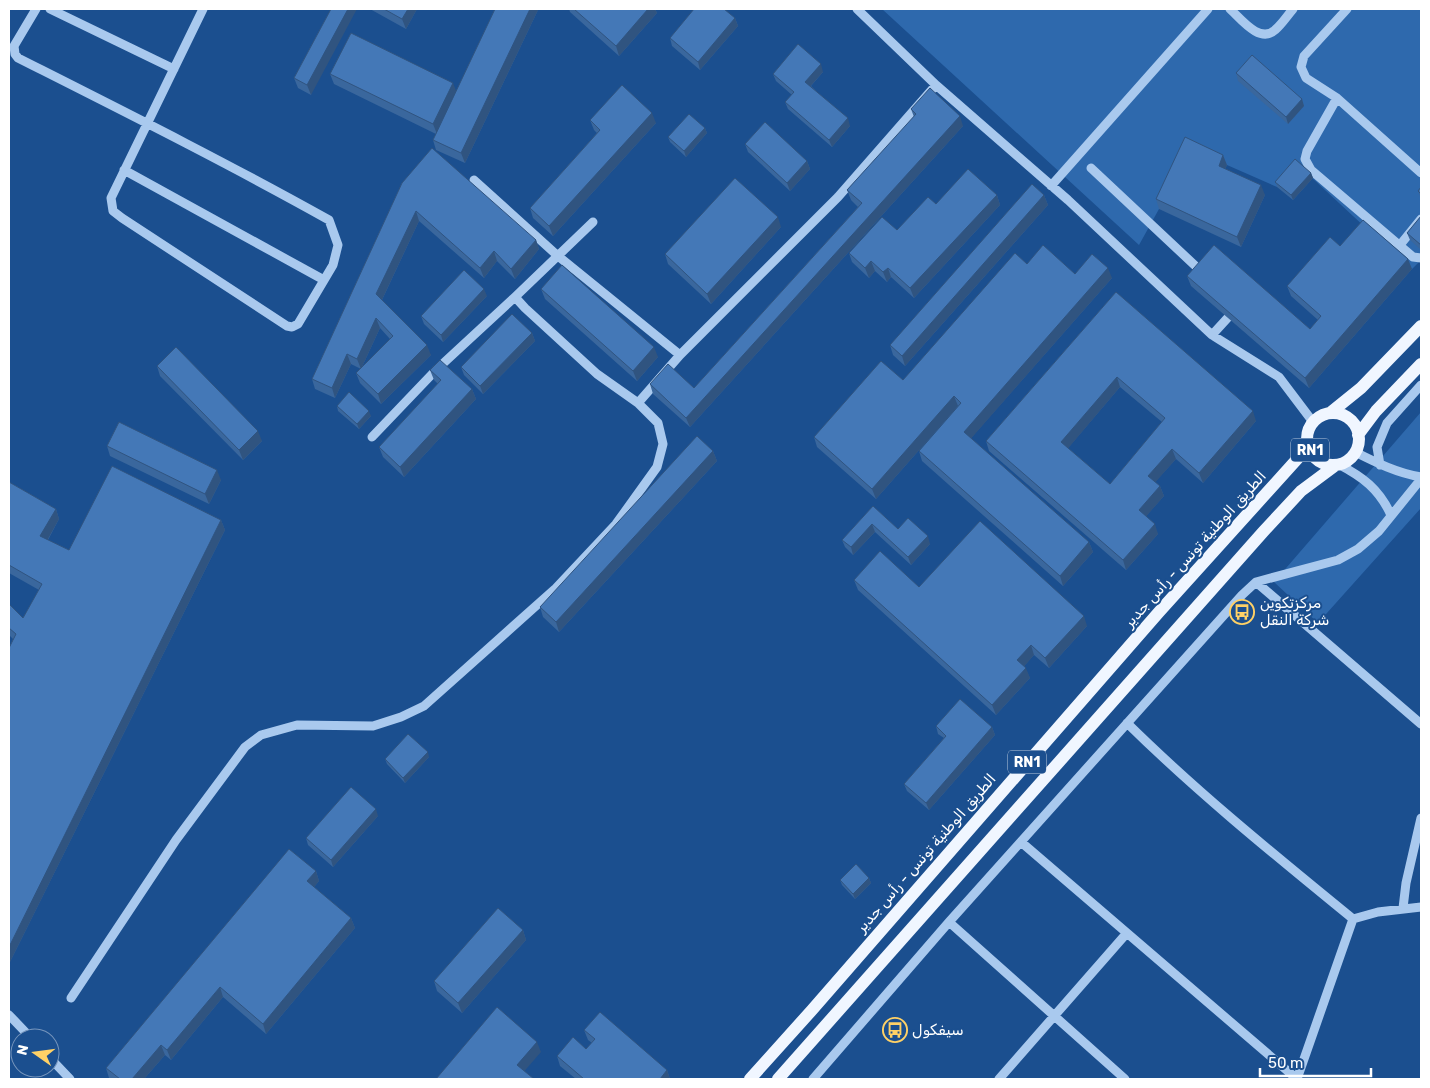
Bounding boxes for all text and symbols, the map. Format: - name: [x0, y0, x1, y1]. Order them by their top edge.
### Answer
- road number: RN1: [1291, 438, 1329, 462]
- street label: الطريق الوطنية تونس - رأس جدير: [1119, 467, 1270, 632]
- place label: مركزتكوين شركة النقل: [1260, 594, 1330, 629]
- bus stop icon: مركزتكوين شركة النقل: [1229, 599, 1255, 625]
- road number: RN1: [1008, 750, 1046, 774]
- street label: الطريق الوطنية تونس - رأس جدير: [852, 770, 1000, 937]
- bus stop icon: سيفكول: [882, 1017, 908, 1043]
- place label: سيفكول: [912, 1021, 964, 1039]
- north arrow: [10, 1028, 60, 1078]
- text: N: [13, 1043, 32, 1057]
- scale bar: [1260, 1046, 1371, 1078]
- text: 50 m: [1268, 1054, 1303, 1072]

